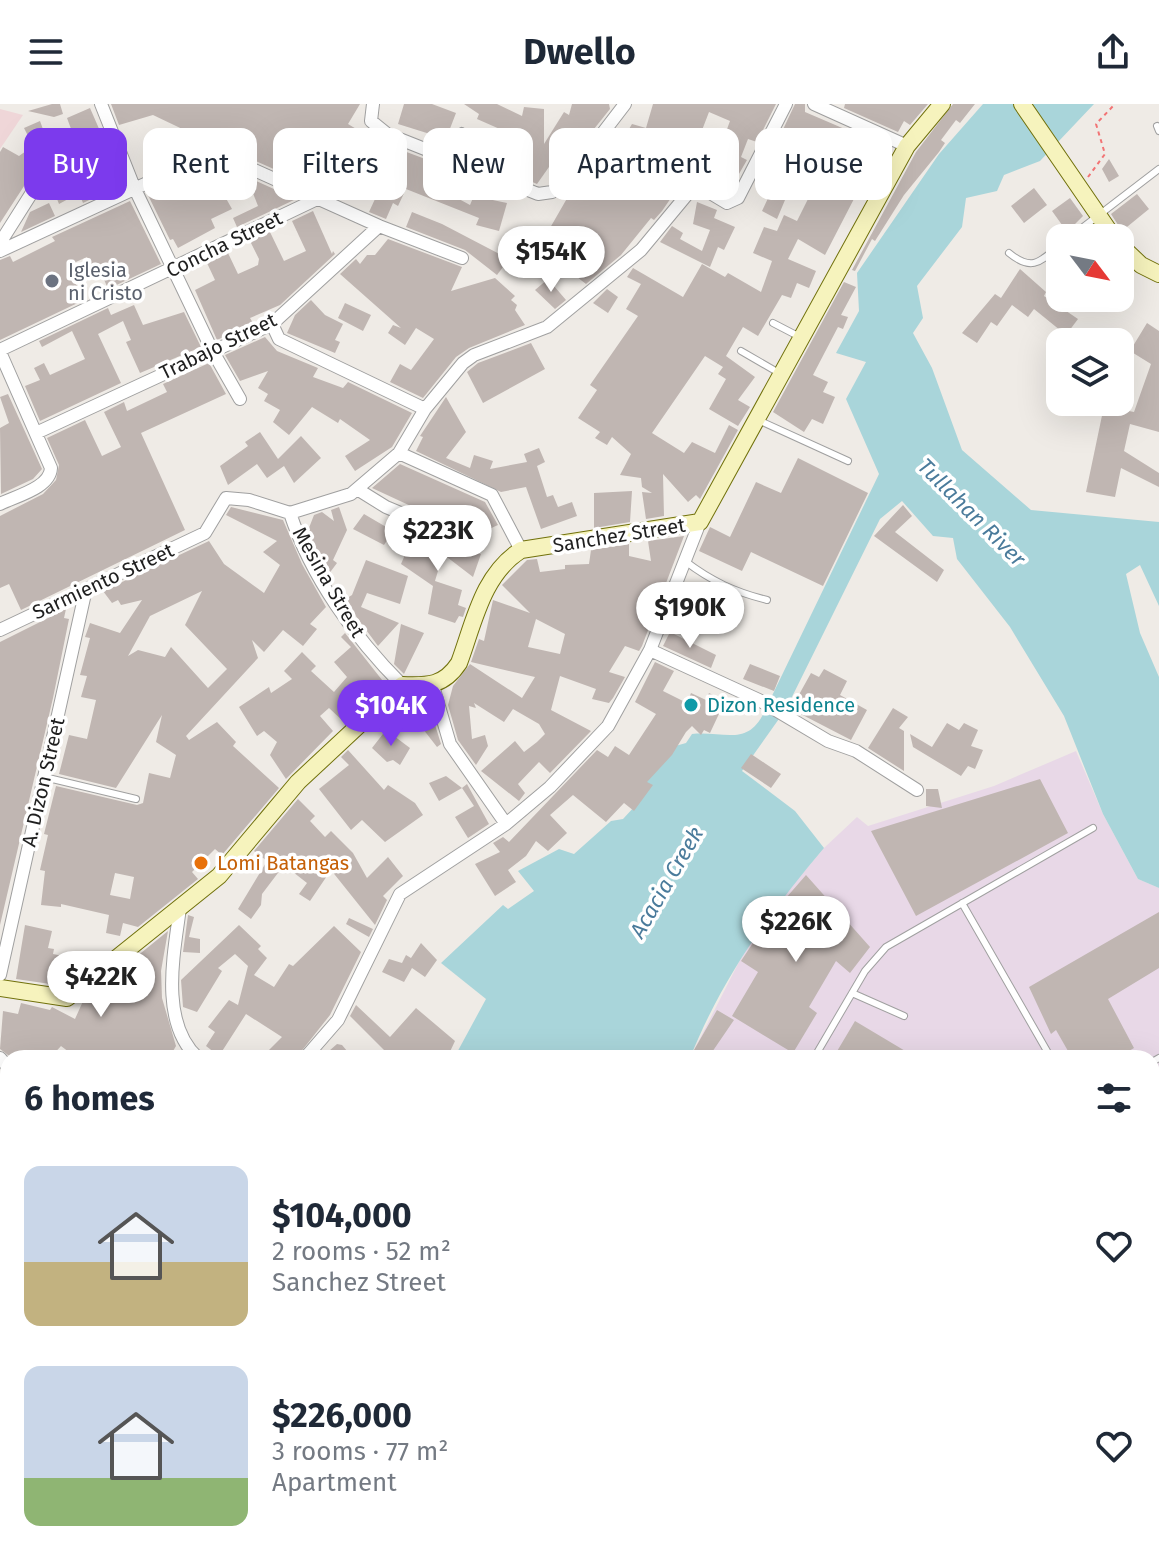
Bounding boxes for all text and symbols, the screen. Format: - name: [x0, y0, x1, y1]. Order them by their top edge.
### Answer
- icon: menu: [24, 30, 68, 74]
- text: Dwello: [523, 30, 636, 74]
- icon: share: [1091, 30, 1135, 74]
- chip: Buy: [24, 128, 127, 200]
- chip: Rent: [143, 128, 257, 200]
- chip: Filters: [273, 128, 407, 200]
- chip: New: [423, 128, 533, 200]
- chip: Apartment: [549, 128, 739, 200]
- chip: House: [755, 128, 892, 200]
- street label: Concha Street: [162, 205, 287, 282]
- north arrow: [1046, 224, 1134, 312]
- map controls: [1046, 224, 1134, 416]
- pin: $154K: [495, 226, 607, 294]
- text: $154K: [516, 236, 586, 267]
- place label: Iglesia ni Cristo: [68, 258, 143, 305]
- marker: Iglesia ni Cristo: [43, 272, 61, 290]
- street label: Trabajo Street: [156, 307, 281, 385]
- button: layers: [1046, 328, 1134, 416]
- water label: Tullahan River: [912, 453, 1032, 572]
- pin: $223K: [382, 505, 494, 573]
- street label: Sanchez Street: [551, 513, 688, 557]
- text: $223K: [403, 515, 473, 546]
- street label: Mesina Street: [288, 522, 371, 642]
- street label: Sarmiento Street: [29, 537, 178, 624]
- pin: $190K: [634, 582, 746, 650]
- text: $190K: [654, 592, 726, 623]
- pin: $104K: [335, 680, 447, 748]
- text: $104K: [355, 690, 427, 721]
- place label: Dizon Residence: [707, 693, 855, 717]
- marker: Dizon Residence: [682, 696, 700, 714]
- street label: A. Dizon Street: [16, 714, 70, 849]
- water label: Acacia Creek: [623, 822, 709, 944]
- place label: Lomi Batangas: [217, 851, 349, 875]
- marker: Lomi Batangas: [192, 854, 210, 872]
- pin: $226K: [740, 896, 852, 964]
- text: $226K: [760, 906, 832, 937]
- pin: $422K: [45, 951, 157, 1019]
- text: $422K: [65, 961, 137, 992]
- icon: filters: [1092, 1076, 1136, 1120]
- text: 6 homes: [24, 1078, 155, 1119]
- text: $104,000: [272, 1195, 412, 1236]
- icon: home: [88, 1198, 184, 1294]
- icon: heart: [1092, 1224, 1136, 1268]
- text: 2 rooms · 52 m²: [272, 1236, 451, 1267]
- text: Sanchez Street: [272, 1267, 446, 1298]
- text: $226,000: [272, 1395, 412, 1436]
- icon: home: [88, 1398, 184, 1494]
- icon: heart: [1092, 1424, 1136, 1468]
- text: 3 rooms · 77 m²: [272, 1436, 448, 1467]
- text: Apartment: [272, 1467, 397, 1498]

